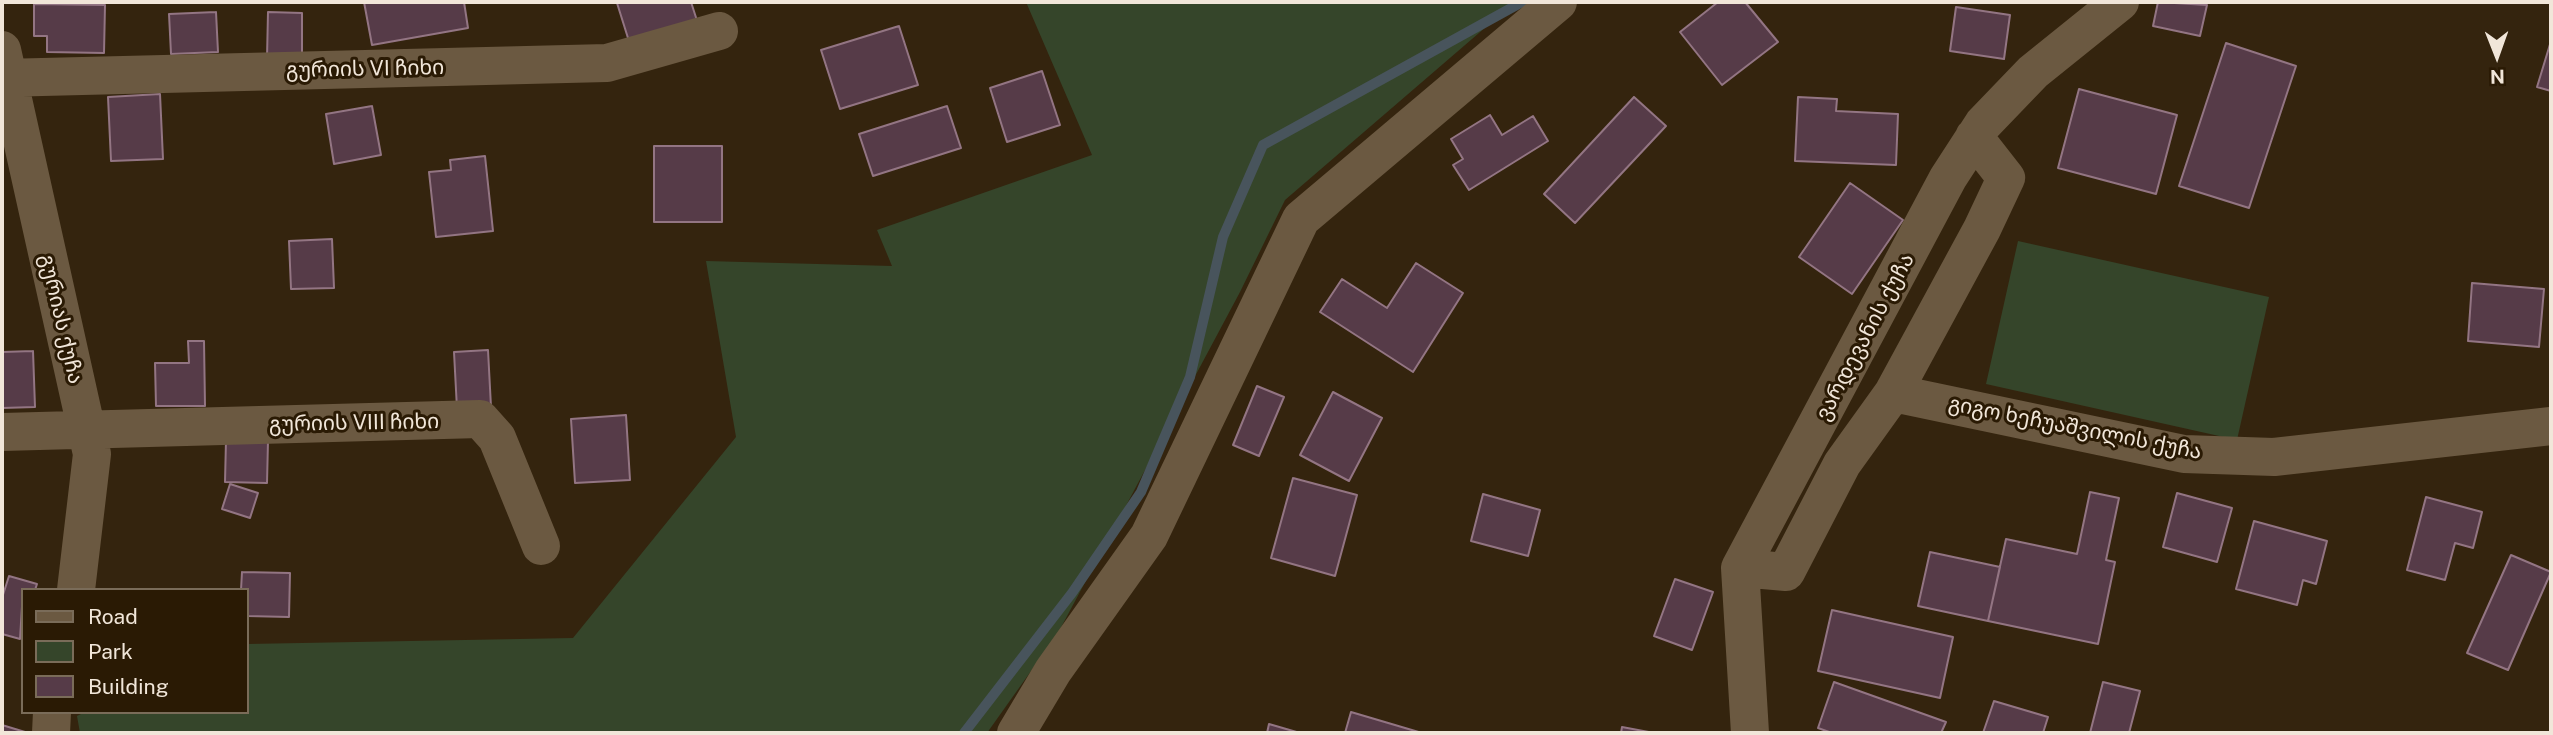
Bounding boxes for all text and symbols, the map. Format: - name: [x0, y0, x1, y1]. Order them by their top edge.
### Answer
- north arrow: [2462, 21, 2532, 91]
- street label: გურიის VI ჩიხი: [286, 55, 444, 83]
- text: N: [2490, 66, 2505, 88]
- street label: ვარდევანის ქუჩა: [1810, 249, 1920, 425]
- street label: გურიას ქუჩა: [34, 252, 88, 386]
- street label: გიგო ხეჩუაშვილის ქუჩა: [1946, 391, 2204, 465]
- street label: გურიის VIII ჩიხი: [269, 409, 439, 437]
- legend: [21, 588, 248, 714]
- text: Road: [88, 604, 138, 629]
- text: Park: [88, 639, 133, 664]
- text: Building: [88, 674, 169, 699]

